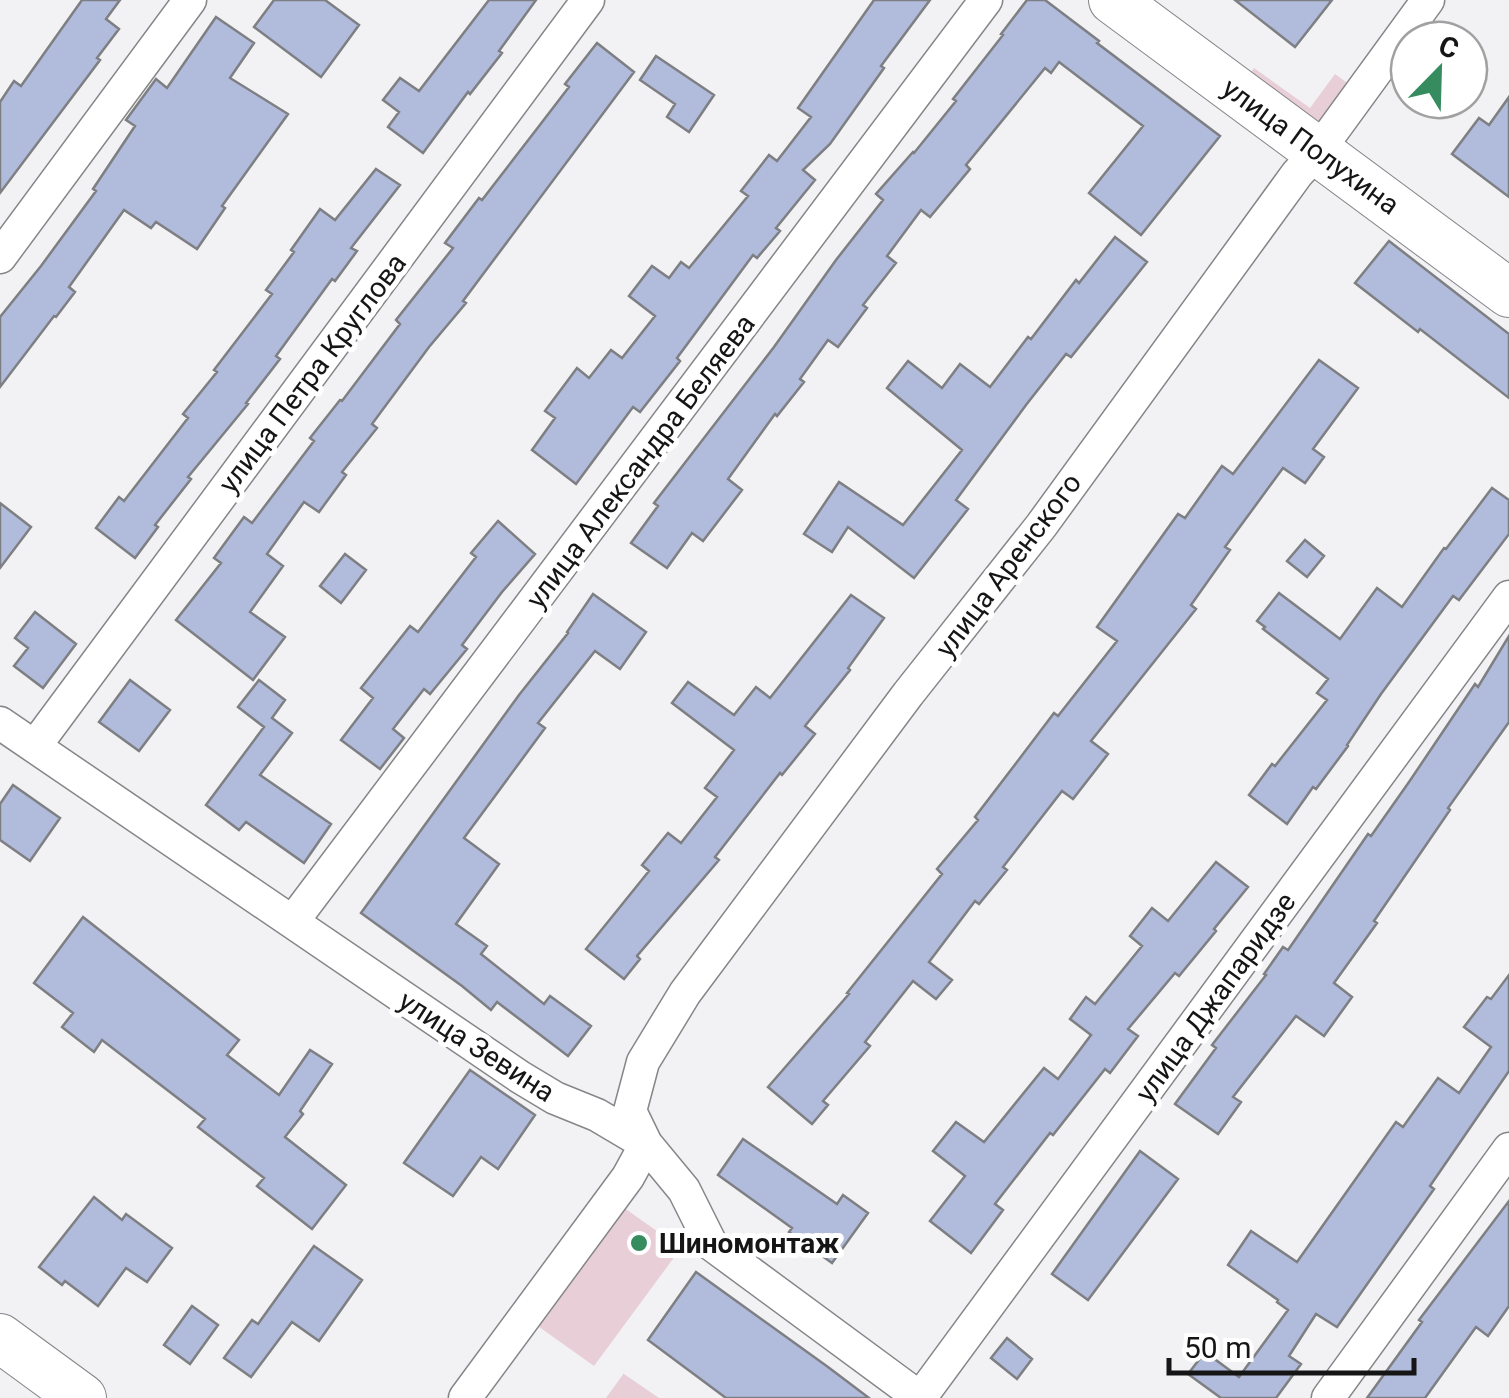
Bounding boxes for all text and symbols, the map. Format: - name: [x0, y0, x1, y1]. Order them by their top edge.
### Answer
- north arrow: [1389, 20, 1489, 120]
- text: С: [1434, 29, 1463, 66]
- street label: улица Полухина: [1216, 71, 1406, 222]
- street label: улица Петра Круглова: [212, 247, 413, 499]
- street label: улица Александра Беляева: [519, 308, 762, 615]
- street label: улица Аренского: [929, 467, 1088, 664]
- street label: улица Джапаридзе: [1128, 886, 1302, 1108]
- street label: улица Зевина: [393, 984, 561, 1109]
- place label: Шиномонтаж: [659, 1227, 839, 1260]
- marker: Шиномонтаж: [628, 1232, 650, 1254]
- scale bar: [1169, 1313, 1414, 1375]
- text: 50 m: [1184, 1330, 1251, 1365]

